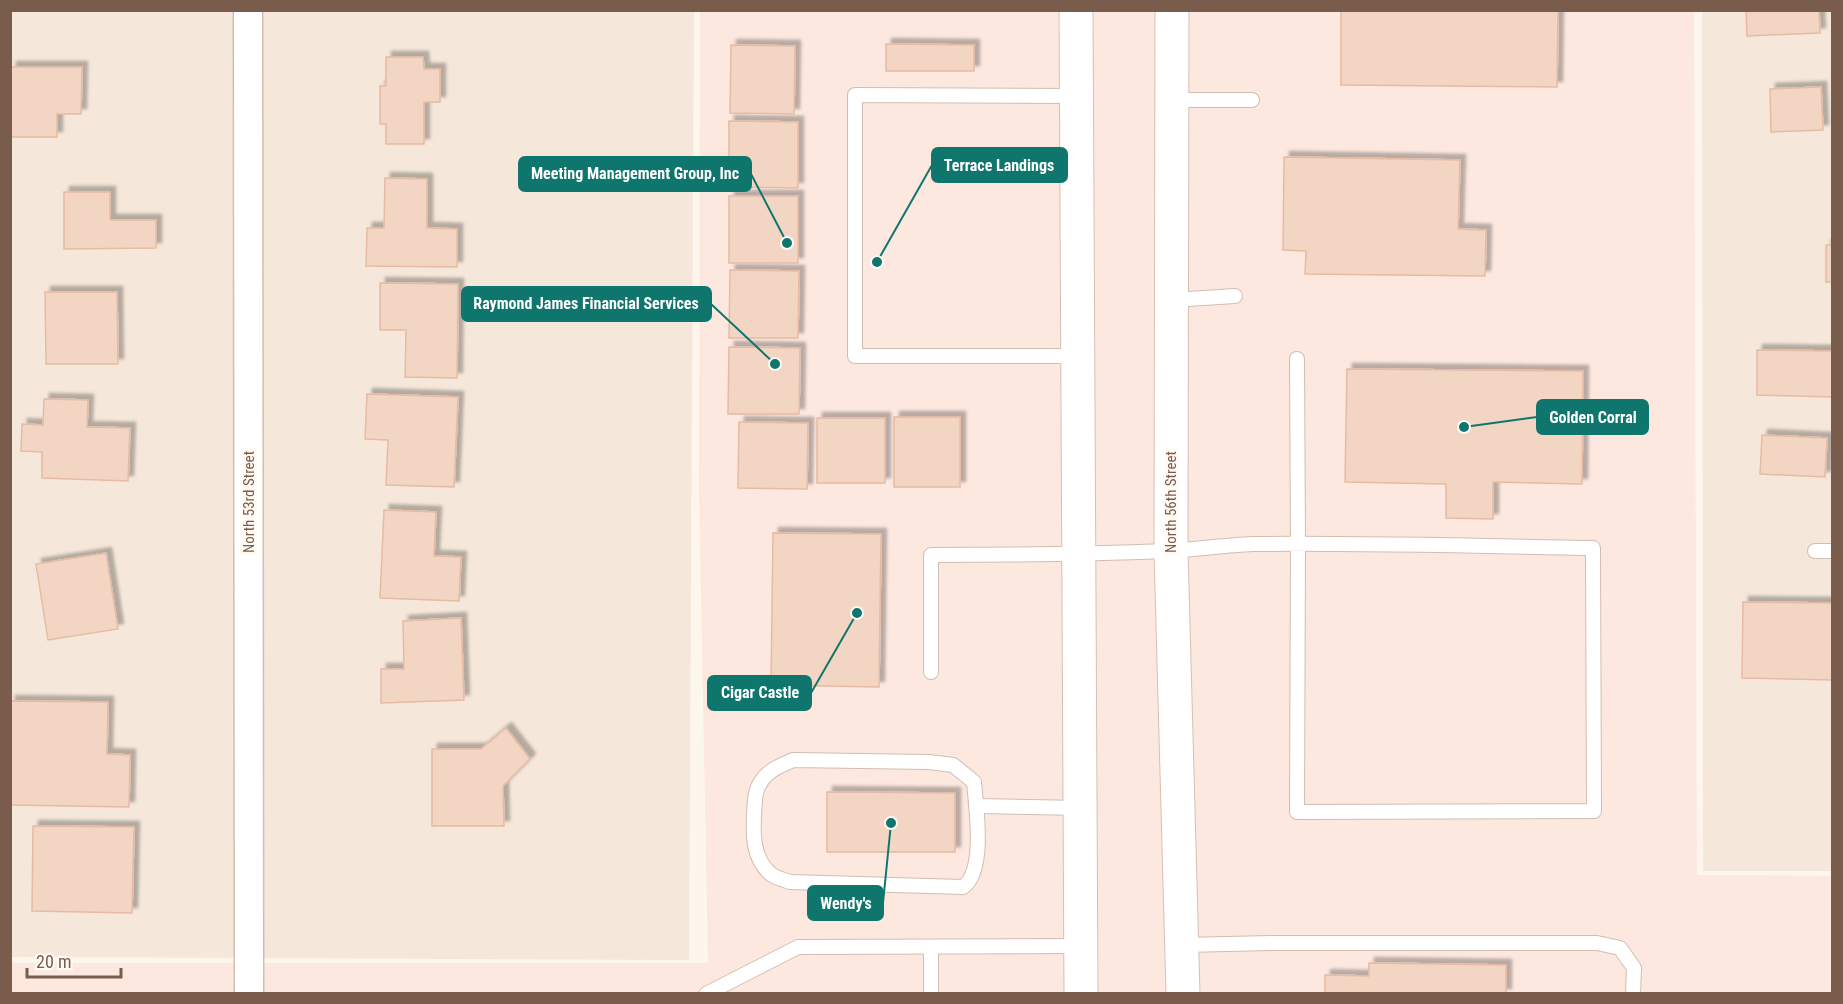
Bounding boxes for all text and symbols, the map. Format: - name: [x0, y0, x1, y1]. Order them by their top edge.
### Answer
- callout: Terrace Landings: [932, 148, 1067, 182]
- text: Terrace Landings: [944, 156, 1054, 175]
- callout: Meeting Management Group, Inc: [519, 157, 751, 191]
- text: Meeting Management Group, Inc: [531, 164, 739, 183]
- callout: Raymond James Financial Services: [462, 287, 711, 321]
- text: Raymond James Financial Services: [473, 294, 699, 313]
- callout: Golden Corral: [1537, 400, 1648, 434]
- text: Golden Corral: [1549, 408, 1637, 427]
- street label: North 53rd Street: [240, 451, 258, 553]
- street label: North 56th Street: [1162, 451, 1180, 553]
- callout: Cigar Castle: [708, 676, 811, 710]
- text: Cigar Castle: [721, 683, 799, 702]
- callout: Wendy's: [808, 886, 883, 920]
- text: Wendy's: [820, 894, 872, 913]
- scale bar: [27, 941, 122, 979]
- text: 20 m: [36, 951, 71, 972]

